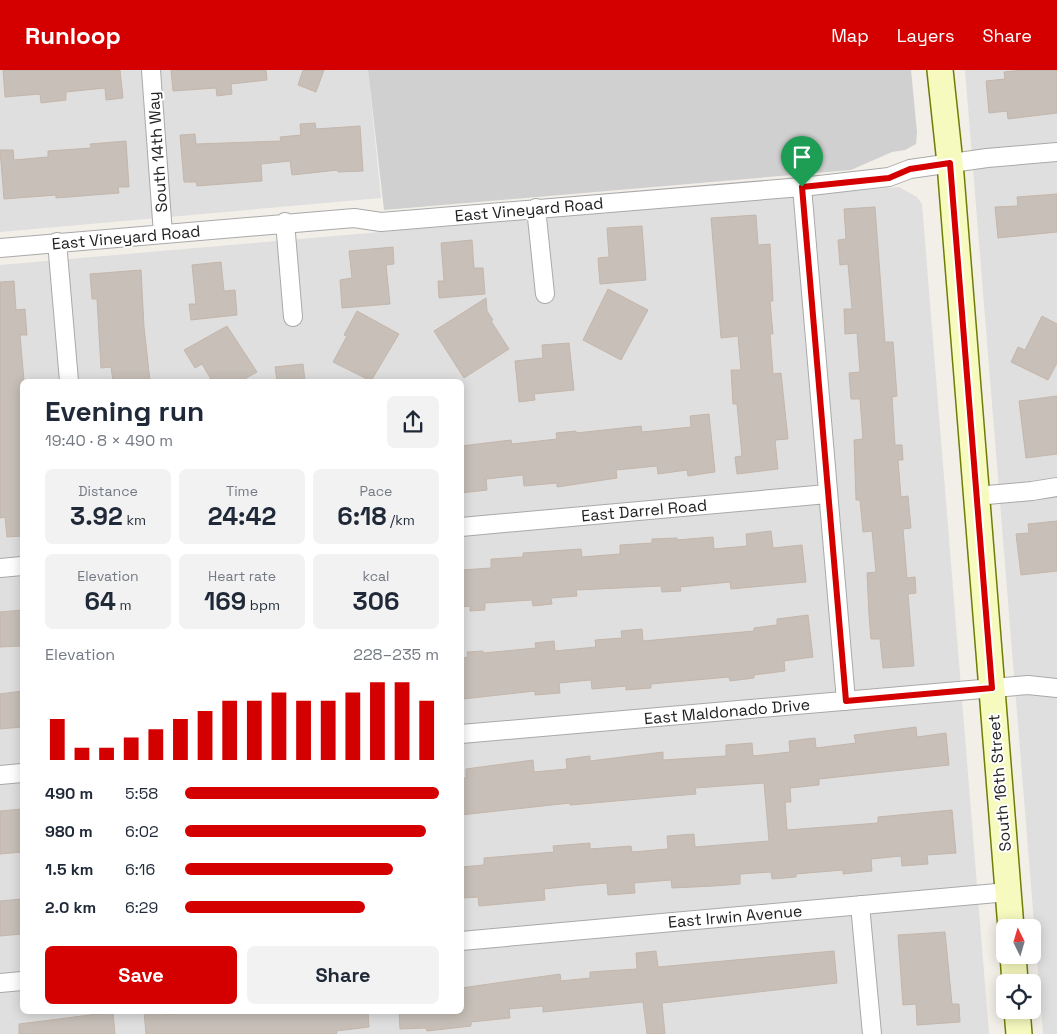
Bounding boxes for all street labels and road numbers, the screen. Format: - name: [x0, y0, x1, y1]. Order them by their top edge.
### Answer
- street label: South 14th Way: [143, 91, 172, 213]
- street label: East Vineyard Road: [454, 193, 604, 226]
- street label: East Vineyard Road: [51, 221, 201, 254]
- street label: East Darrel Road: [580, 495, 708, 526]
- street label: East Maldonado Drive: [643, 694, 811, 729]
- street label: South 16th Street: [983, 714, 1016, 852]
- street label: East Irwin Avenue: [667, 900, 803, 933]

